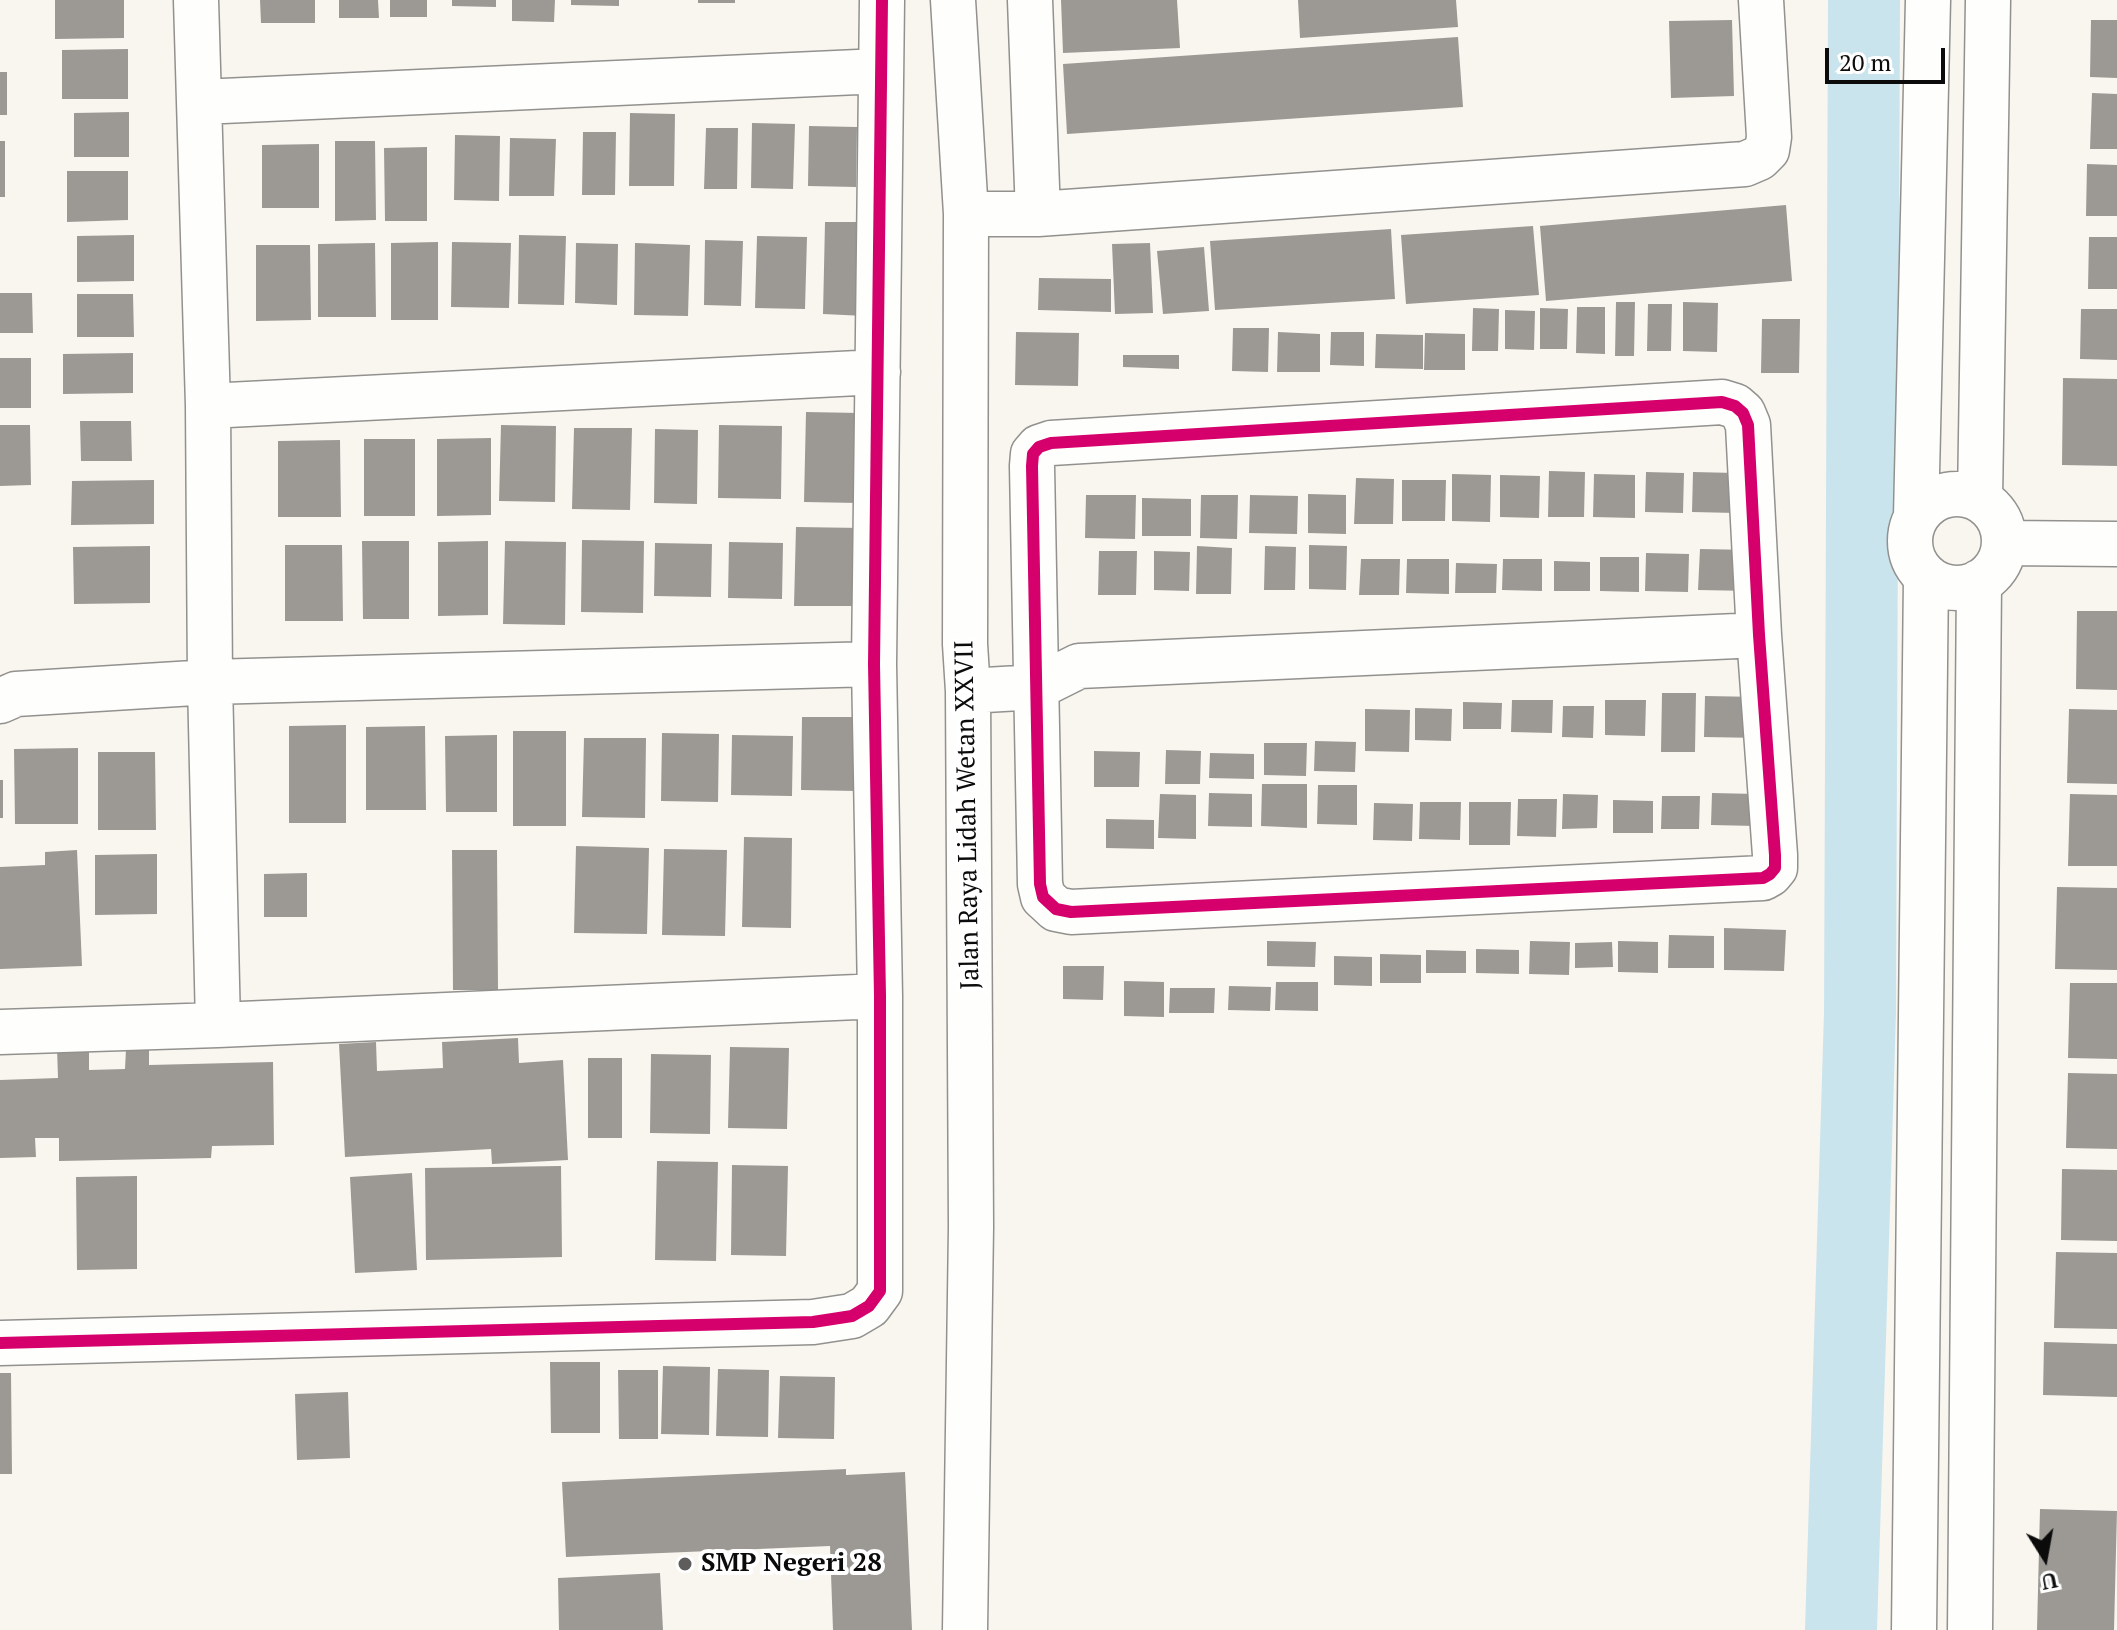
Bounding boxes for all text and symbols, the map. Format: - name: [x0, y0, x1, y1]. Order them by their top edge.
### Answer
- scale bar: [1829, 32, 1949, 82]
- text: 20 m: [1839, 46, 1891, 78]
- street label: Jalan Raya Lidah Wetan XXVII: [949, 640, 987, 990]
- north arrow: [2005, 1518, 2085, 1598]
- place label: SMP Negeri 28: [701, 1548, 882, 1580]
- marker: SMP Negeri 28: [676, 1555, 694, 1573]
- text: U: [2039, 1566, 2060, 1598]

